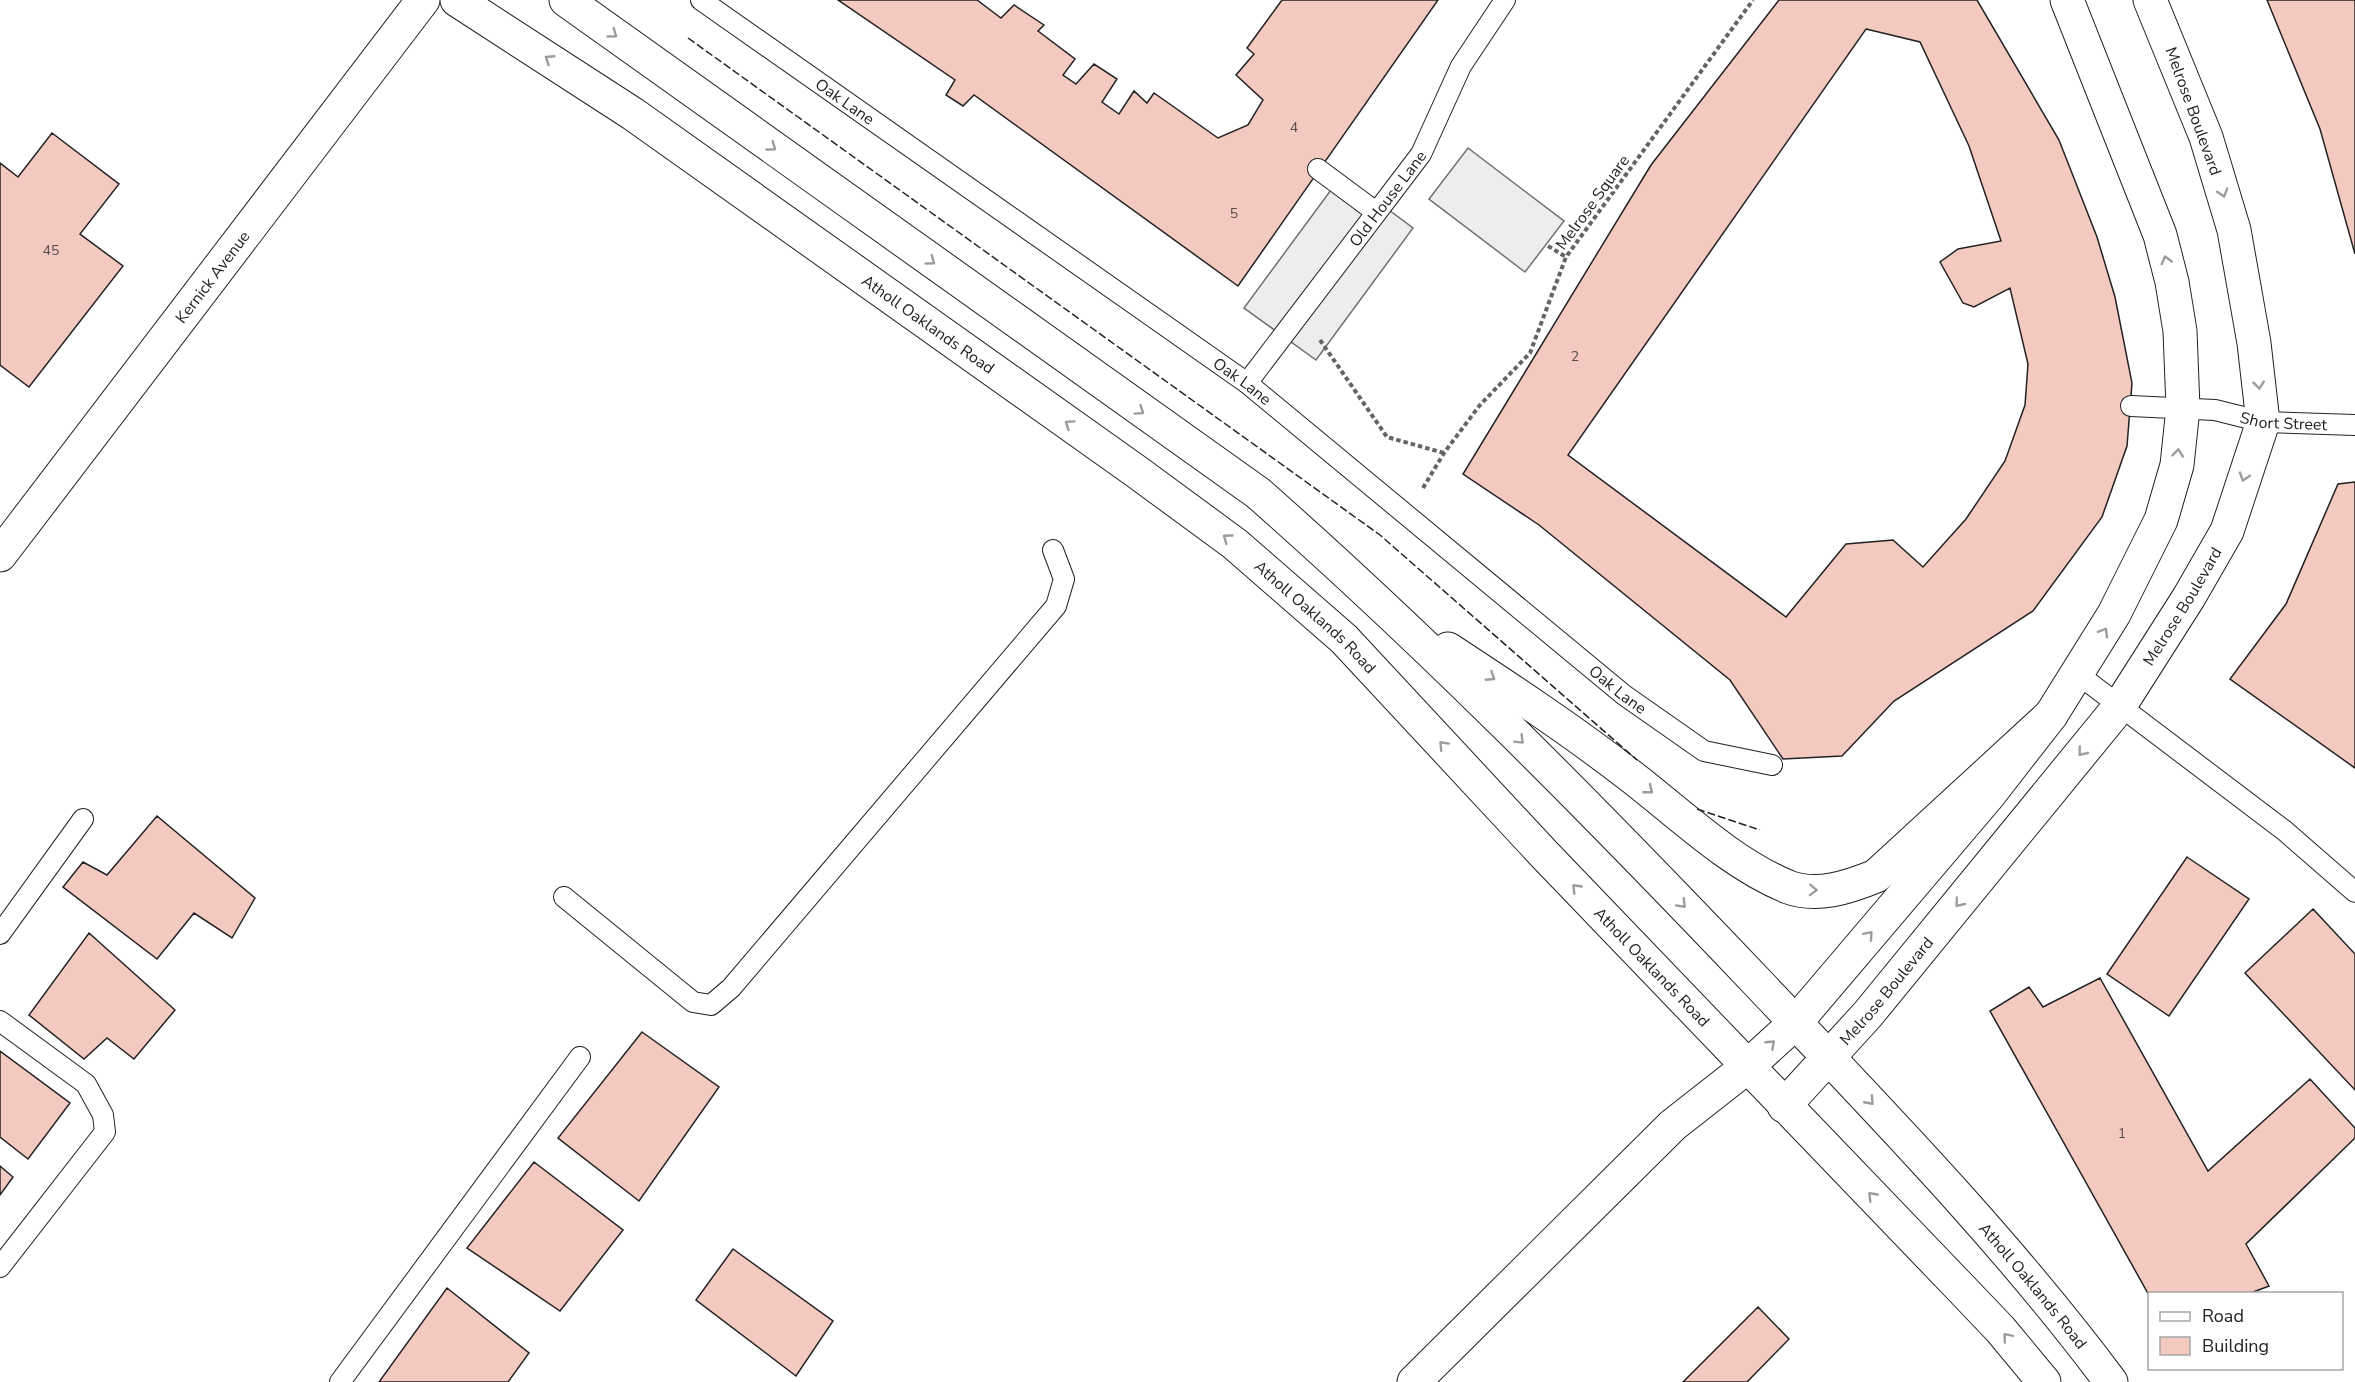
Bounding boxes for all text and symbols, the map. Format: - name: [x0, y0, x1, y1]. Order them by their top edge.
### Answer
- one-way arrow: [607, 27, 618, 38]
- street label: Melrose Boulevard: [2160, 44, 2226, 179]
- one-way arrow: [545, 55, 556, 66]
- street label: Oak Lane: [810, 73, 879, 130]
- house number: 4: [1290, 118, 1298, 137]
- one-way arrow: [765, 140, 776, 151]
- street label: Old House Lane: [1344, 146, 1432, 252]
- street label: Melrose Square: [1551, 151, 1635, 255]
- one-way arrow: [2216, 187, 2228, 198]
- house number: 5: [1230, 204, 1238, 223]
- street label: Kernick Avenue: [171, 226, 255, 328]
- house number: 45: [43, 241, 59, 260]
- one-way arrow: [924, 254, 935, 265]
- one-way arrow: [2161, 255, 2174, 265]
- street label: Atholl Oaklands Road: [857, 270, 999, 379]
- house number: 2: [1571, 347, 1579, 366]
- street label: Oak Lane: [1208, 353, 1276, 411]
- one-way arrow: [2252, 380, 2265, 389]
- one-way arrow: [1134, 404, 1145, 415]
- street label: Short Street: [2237, 407, 2328, 436]
- one-way arrow: [1064, 420, 1075, 431]
- one-way arrow: [2171, 449, 2184, 458]
- one-way arrow: [2239, 471, 2251, 482]
- one-way arrow: [1222, 534, 1233, 545]
- street label: Melrose Boulevard: [2138, 543, 2227, 670]
- street label: Atholl Oaklands Road: [1249, 556, 1381, 679]
- one-way arrow: [2097, 628, 2108, 638]
- street label: Oak Lane: [1584, 660, 1651, 719]
- one-way arrow: [1484, 670, 1495, 681]
- one-way arrow: [1513, 734, 1524, 744]
- one-way arrow: [1439, 741, 1450, 752]
- one-way arrow: [2078, 745, 2089, 756]
- one-way arrow: [1642, 783, 1653, 794]
- one-way arrow: [1572, 884, 1583, 894]
- one-way arrow: [1809, 884, 1818, 896]
- one-way arrow: [1675, 896, 1686, 907]
- one-way arrow: [1955, 896, 1966, 907]
- street label: Atholl Oaklands Road: [1589, 903, 1714, 1032]
- one-way arrow: [1862, 931, 1873, 942]
- street label: Melrose Boulevard: [1835, 933, 1939, 1050]
- one-way arrow: [1765, 1040, 1775, 1051]
- one-way arrow: [1863, 1095, 1874, 1105]
- house number: 1: [2118, 1124, 2126, 1143]
- one-way arrow: [1868, 1193, 1879, 1203]
- street label: Atholl Oaklands Road: [1974, 1218, 2092, 1354]
- legend: [2148, 1292, 2343, 1370]
- text: Road: [2202, 1304, 2244, 1328]
- one-way arrow: [2003, 1333, 2014, 1344]
- text: Building: [2202, 1334, 2269, 1358]

